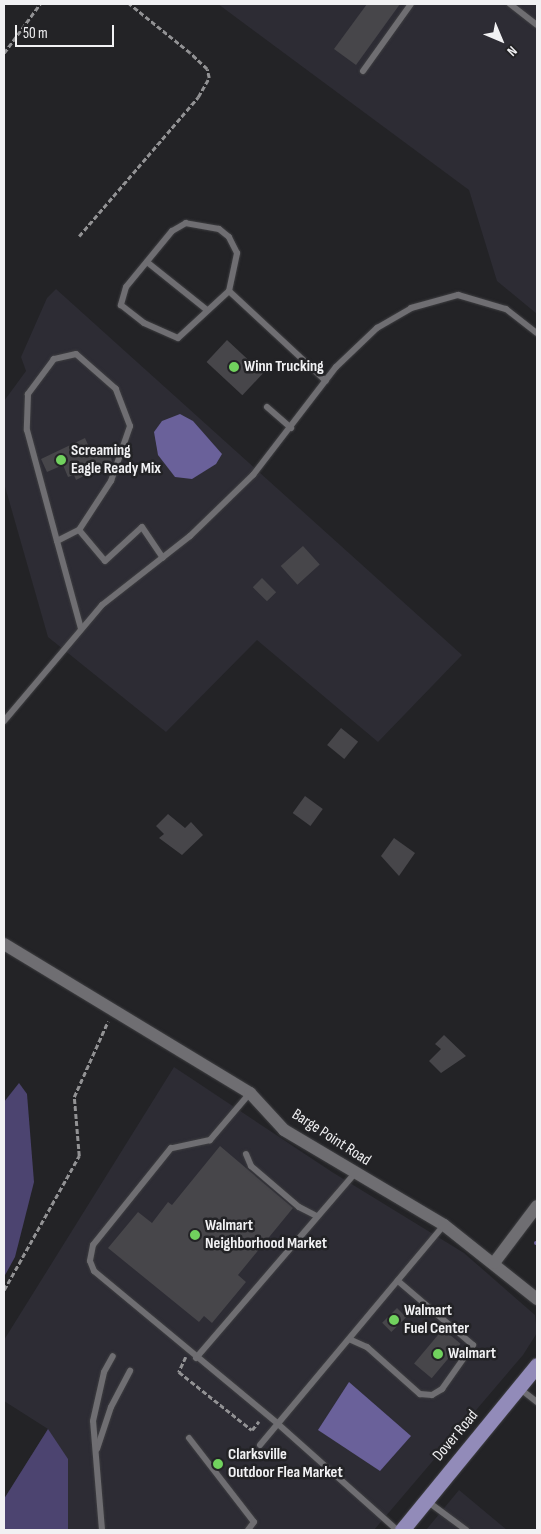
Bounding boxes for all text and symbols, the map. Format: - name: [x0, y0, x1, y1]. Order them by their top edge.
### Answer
- scale bar: [18, 15, 116, 47]
- north arrow: [476, 15, 526, 65]
- text: 50 m: [23, 24, 48, 43]
- text: N: [503, 42, 521, 60]
- place label: Winn Trucking: [244, 357, 324, 377]
- marker: Winn Trucking: [228, 361, 240, 373]
- place label: Screaming Eagle Ready Mix: [71, 441, 161, 479]
- marker: Screaming Eagle Ready Mix: [55, 454, 67, 466]
- street label: Barge Point Road: [288, 1105, 374, 1171]
- place label: Walmart Neighborhood Market: [205, 1216, 327, 1254]
- marker: Walmart Neighborhood Market: [189, 1229, 201, 1241]
- place label: Walmart Fuel Center: [404, 1301, 469, 1339]
- marker: Walmart Fuel Center: [388, 1314, 400, 1326]
- place label: Walmart: [448, 1344, 496, 1364]
- marker: Walmart: [432, 1348, 444, 1360]
- street label: Dover Road: [429, 1407, 483, 1465]
- place label: Clarksville Outdoor Flea Market: [228, 1445, 343, 1483]
- marker: Clarksville Outdoor Flea Market: [212, 1458, 224, 1470]

